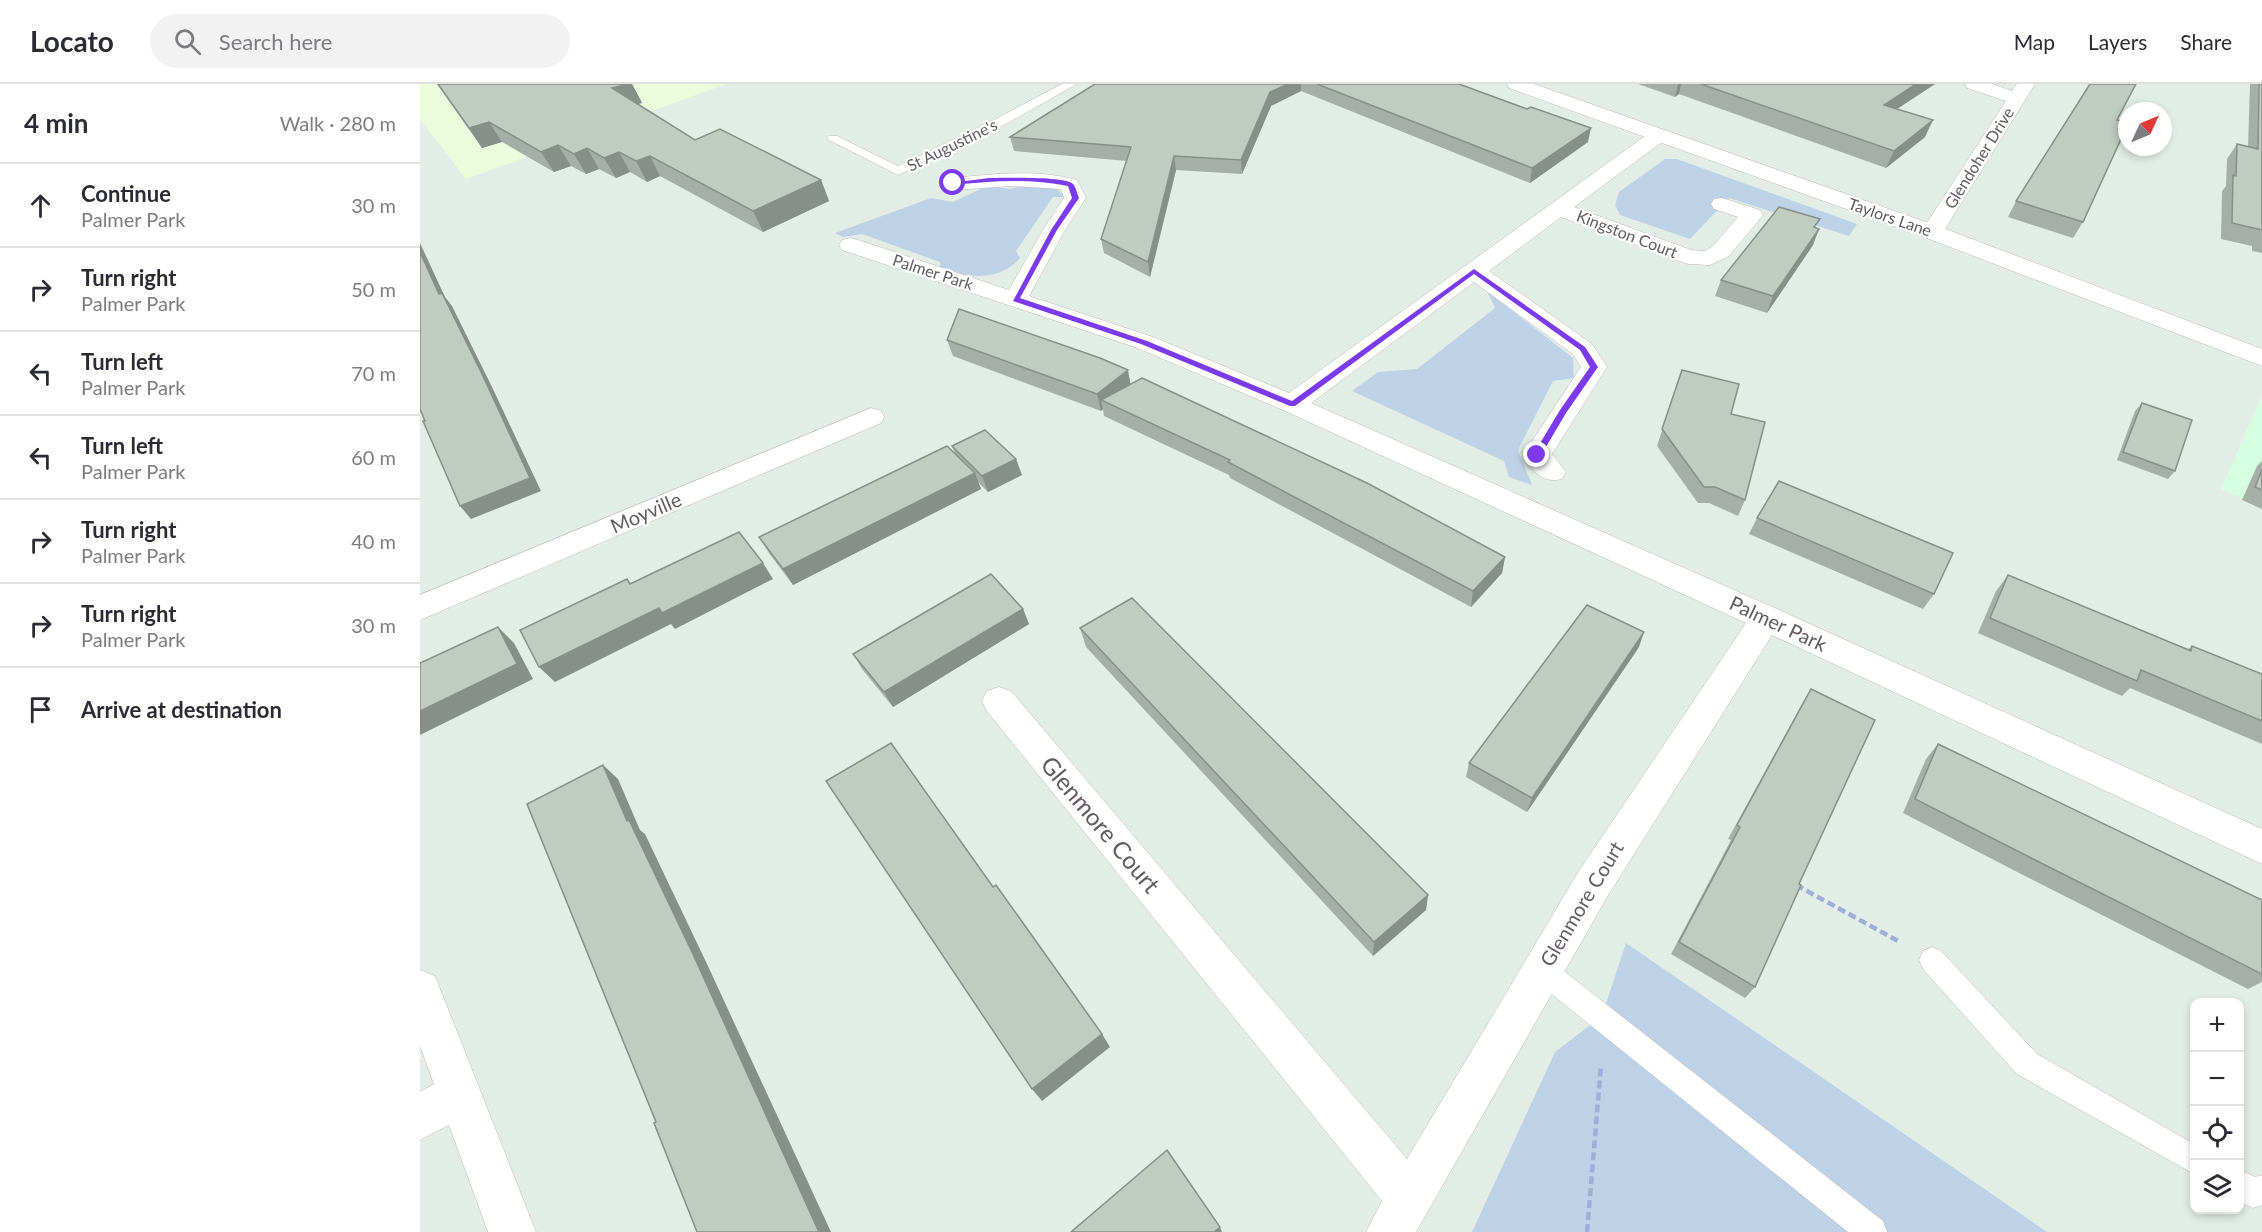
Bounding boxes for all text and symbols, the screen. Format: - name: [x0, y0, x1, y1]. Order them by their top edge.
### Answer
- search box: [150, 14, 570, 68]
- text: Locato: [30, 24, 114, 58]
- icon: search: [171, 25, 204, 58]
- text: Search here: [219, 28, 332, 55]
- text: Map: [2014, 29, 2055, 54]
- text: Layers: [2088, 29, 2147, 54]
- text: Share: [2180, 29, 2232, 54]
- north arrow: [2118, 102, 2172, 156]
- street label: Glendoher Drive: [1940, 104, 2017, 212]
- text: 4 min: [24, 107, 88, 139]
- text: Walk · 280 m: [280, 111, 396, 135]
- street label: St Augustine's: [903, 114, 1000, 175]
- route start: [939, 169, 965, 195]
- text: Continue: [81, 180, 171, 207]
- icon: ahead: [24, 189, 57, 222]
- text: 30 m: [351, 193, 396, 217]
- street label: Taylors Lane: [1846, 193, 1934, 240]
- street label: Kingston Court: [1574, 206, 1681, 262]
- text: Palmer Park: [81, 207, 185, 231]
- street label: Palmer Park: [890, 250, 977, 294]
- text: Turn right: [81, 264, 176, 291]
- icon: right: [24, 273, 57, 306]
- text: 50 m: [351, 277, 396, 301]
- text: Palmer Park: [81, 291, 185, 315]
- text: Turn left: [81, 348, 163, 375]
- icon: left: [24, 357, 57, 390]
- text: 70 m: [351, 361, 396, 385]
- text: Palmer Park: [81, 375, 185, 399]
- text: Turn left: [81, 432, 163, 459]
- icon: left: [24, 441, 57, 474]
- route end: [1523, 441, 1549, 467]
- text: 60 m: [351, 445, 396, 469]
- text: Palmer Park: [81, 459, 185, 483]
- street label: Moyville: [607, 486, 685, 538]
- text: Turn right: [81, 516, 176, 543]
- icon: right: [24, 525, 57, 558]
- text: 40 m: [351, 529, 396, 553]
- text: Palmer Park: [81, 543, 185, 567]
- street label: Palmer Park: [1726, 590, 1832, 656]
- text: Turn right: [81, 600, 176, 627]
- icon: right: [24, 609, 57, 642]
- text: 30 m: [351, 613, 396, 637]
- text: Palmer Park: [81, 627, 185, 651]
- icon: arrive: [24, 693, 57, 726]
- text: Arrive at destination: [81, 696, 282, 723]
- street label: Glenmore Court: [1036, 750, 1167, 899]
- street label: Glenmore Court: [1534, 837, 1628, 970]
- map controls: [2190, 998, 2244, 1214]
- button: +: [2190, 998, 2244, 1052]
- button: −: [2190, 1052, 2244, 1106]
- button: locate: [2190, 1106, 2244, 1160]
- button: layers: [2190, 1160, 2244, 1214]

